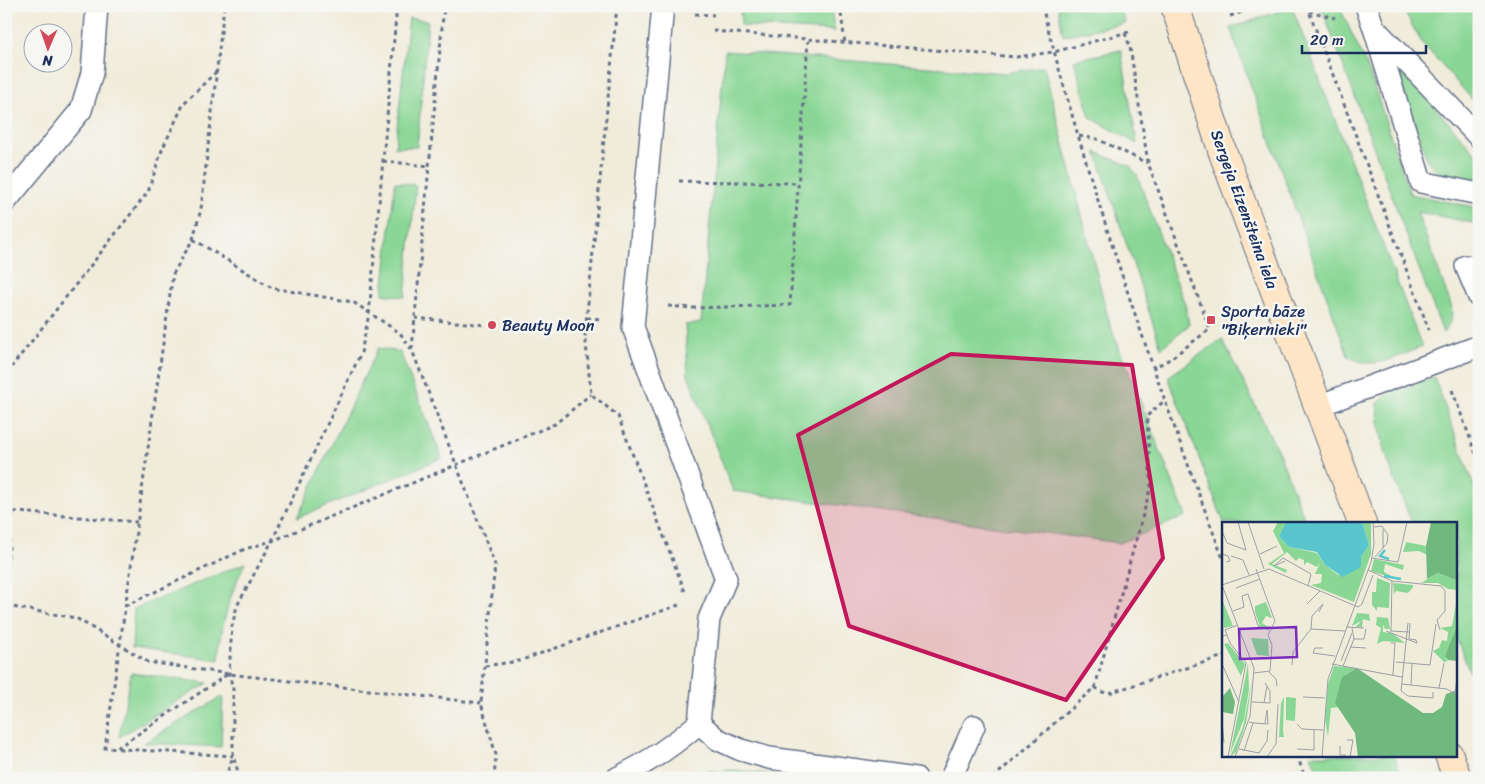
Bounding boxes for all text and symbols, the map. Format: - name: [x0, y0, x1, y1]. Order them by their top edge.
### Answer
- north arrow: [22, 22, 72, 72]
- scale bar: [1302, 22, 1426, 54]
- text: 20 m: [1310, 27, 1344, 53]
- text: N: [42, 48, 54, 73]
- street label: Sergeja Eizenšteina iela: [1202, 125, 1287, 294]
- place label: Sporta bāze "Biķernieki": [1221, 297, 1308, 344]
- place label: Beauty Moon: [502, 311, 595, 340]
- marker: Sporta bāze "Biķernieki": [1205, 314, 1217, 326]
- marker: Beauty Moon: [486, 319, 498, 331]
- inset map: [1222, 522, 1458, 756]

